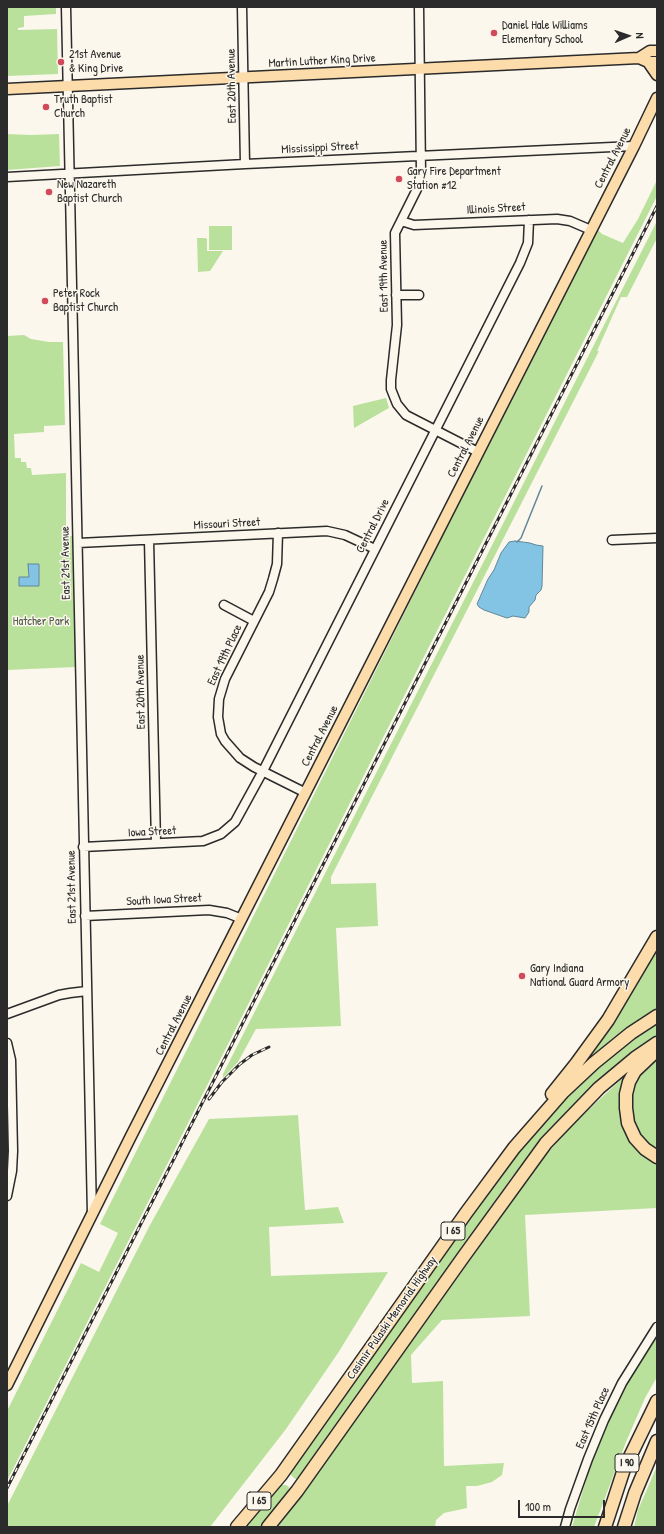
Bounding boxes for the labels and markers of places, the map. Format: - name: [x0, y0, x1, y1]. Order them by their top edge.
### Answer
- place label: Daniel Hale Williams Elementary School: [502, 19, 588, 47]
- marker: Daniel Hale Williams Elementary School: [489, 28, 499, 38]
- place label: 21st Avenue & King Drive: [69, 48, 123, 76]
- marker: 21st Avenue & King Drive: [56, 57, 66, 67]
- place label: Truth Baptist Church: [54, 93, 112, 121]
- marker: Truth Baptist Church: [41, 102, 51, 112]
- place label: Gary Fire Department Station #12: [407, 165, 501, 193]
- marker: Gary Fire Department Station #12: [394, 174, 404, 184]
- place label: New Nazareth Baptist Church: [57, 178, 122, 206]
- marker: New Nazareth Baptist Church: [44, 187, 54, 197]
- place label: Peter Rock Baptist Church: [53, 287, 118, 315]
- marker: Peter Rock Baptist Church: [40, 296, 50, 306]
- place label: Gary Indiana National Guard Armory: [530, 962, 629, 990]
- marker: Gary Indiana National Guard Armory: [517, 971, 527, 981]

